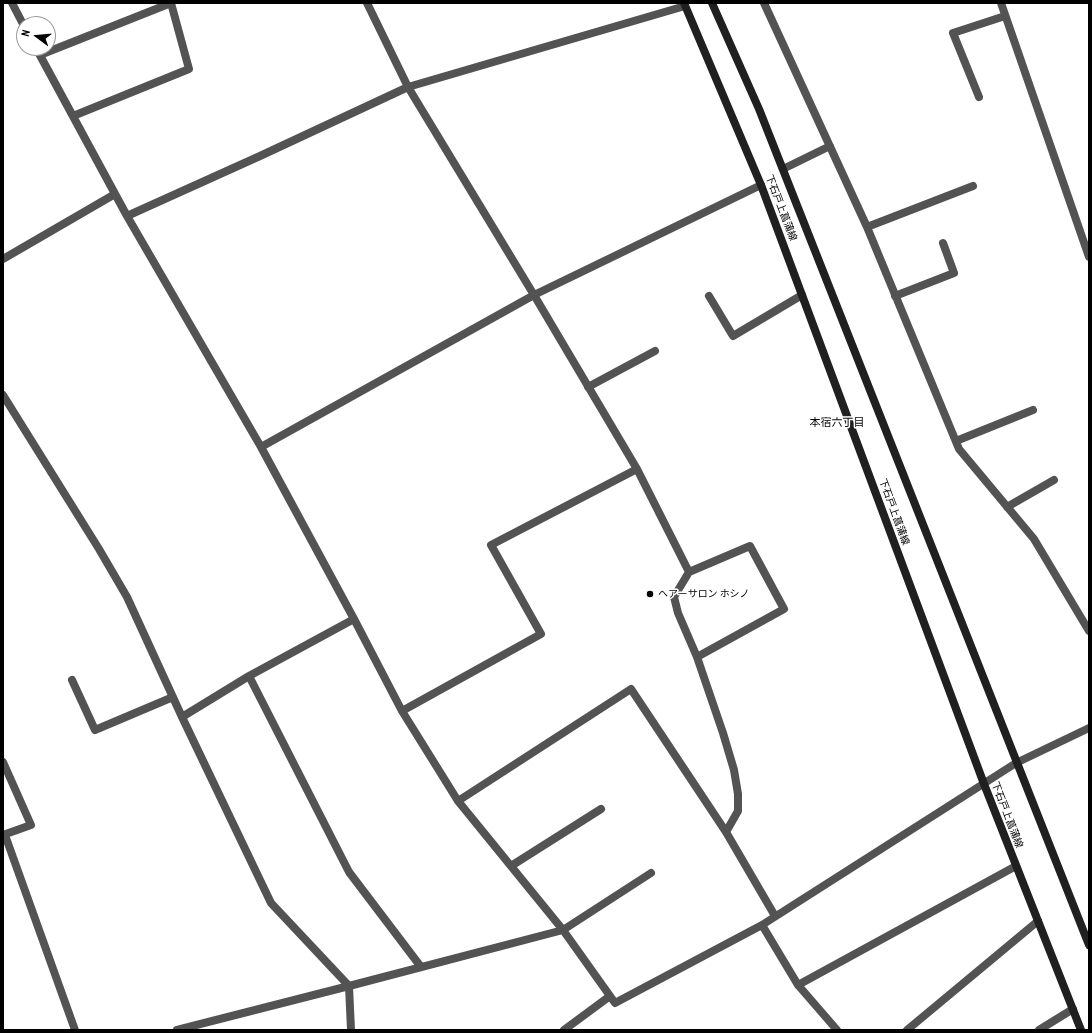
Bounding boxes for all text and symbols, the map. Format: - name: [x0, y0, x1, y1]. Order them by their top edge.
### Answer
- north arrow: [16, 16, 56, 56]
- text: N: [18, 28, 33, 38]
- street label: 下石戸上菖蒲線: [763, 173, 799, 243]
- district label: 本宿六丁目: [810, 416, 864, 430]
- street label: 下石戸上菖蒲線: [876, 477, 912, 547]
- place label: ヘアーサロン ホシノ: [658, 588, 750, 600]
- marker: ヘアーサロン ホシノ: [645, 589, 655, 599]
- street label: 下石戸上菖蒲線: [989, 780, 1025, 850]

